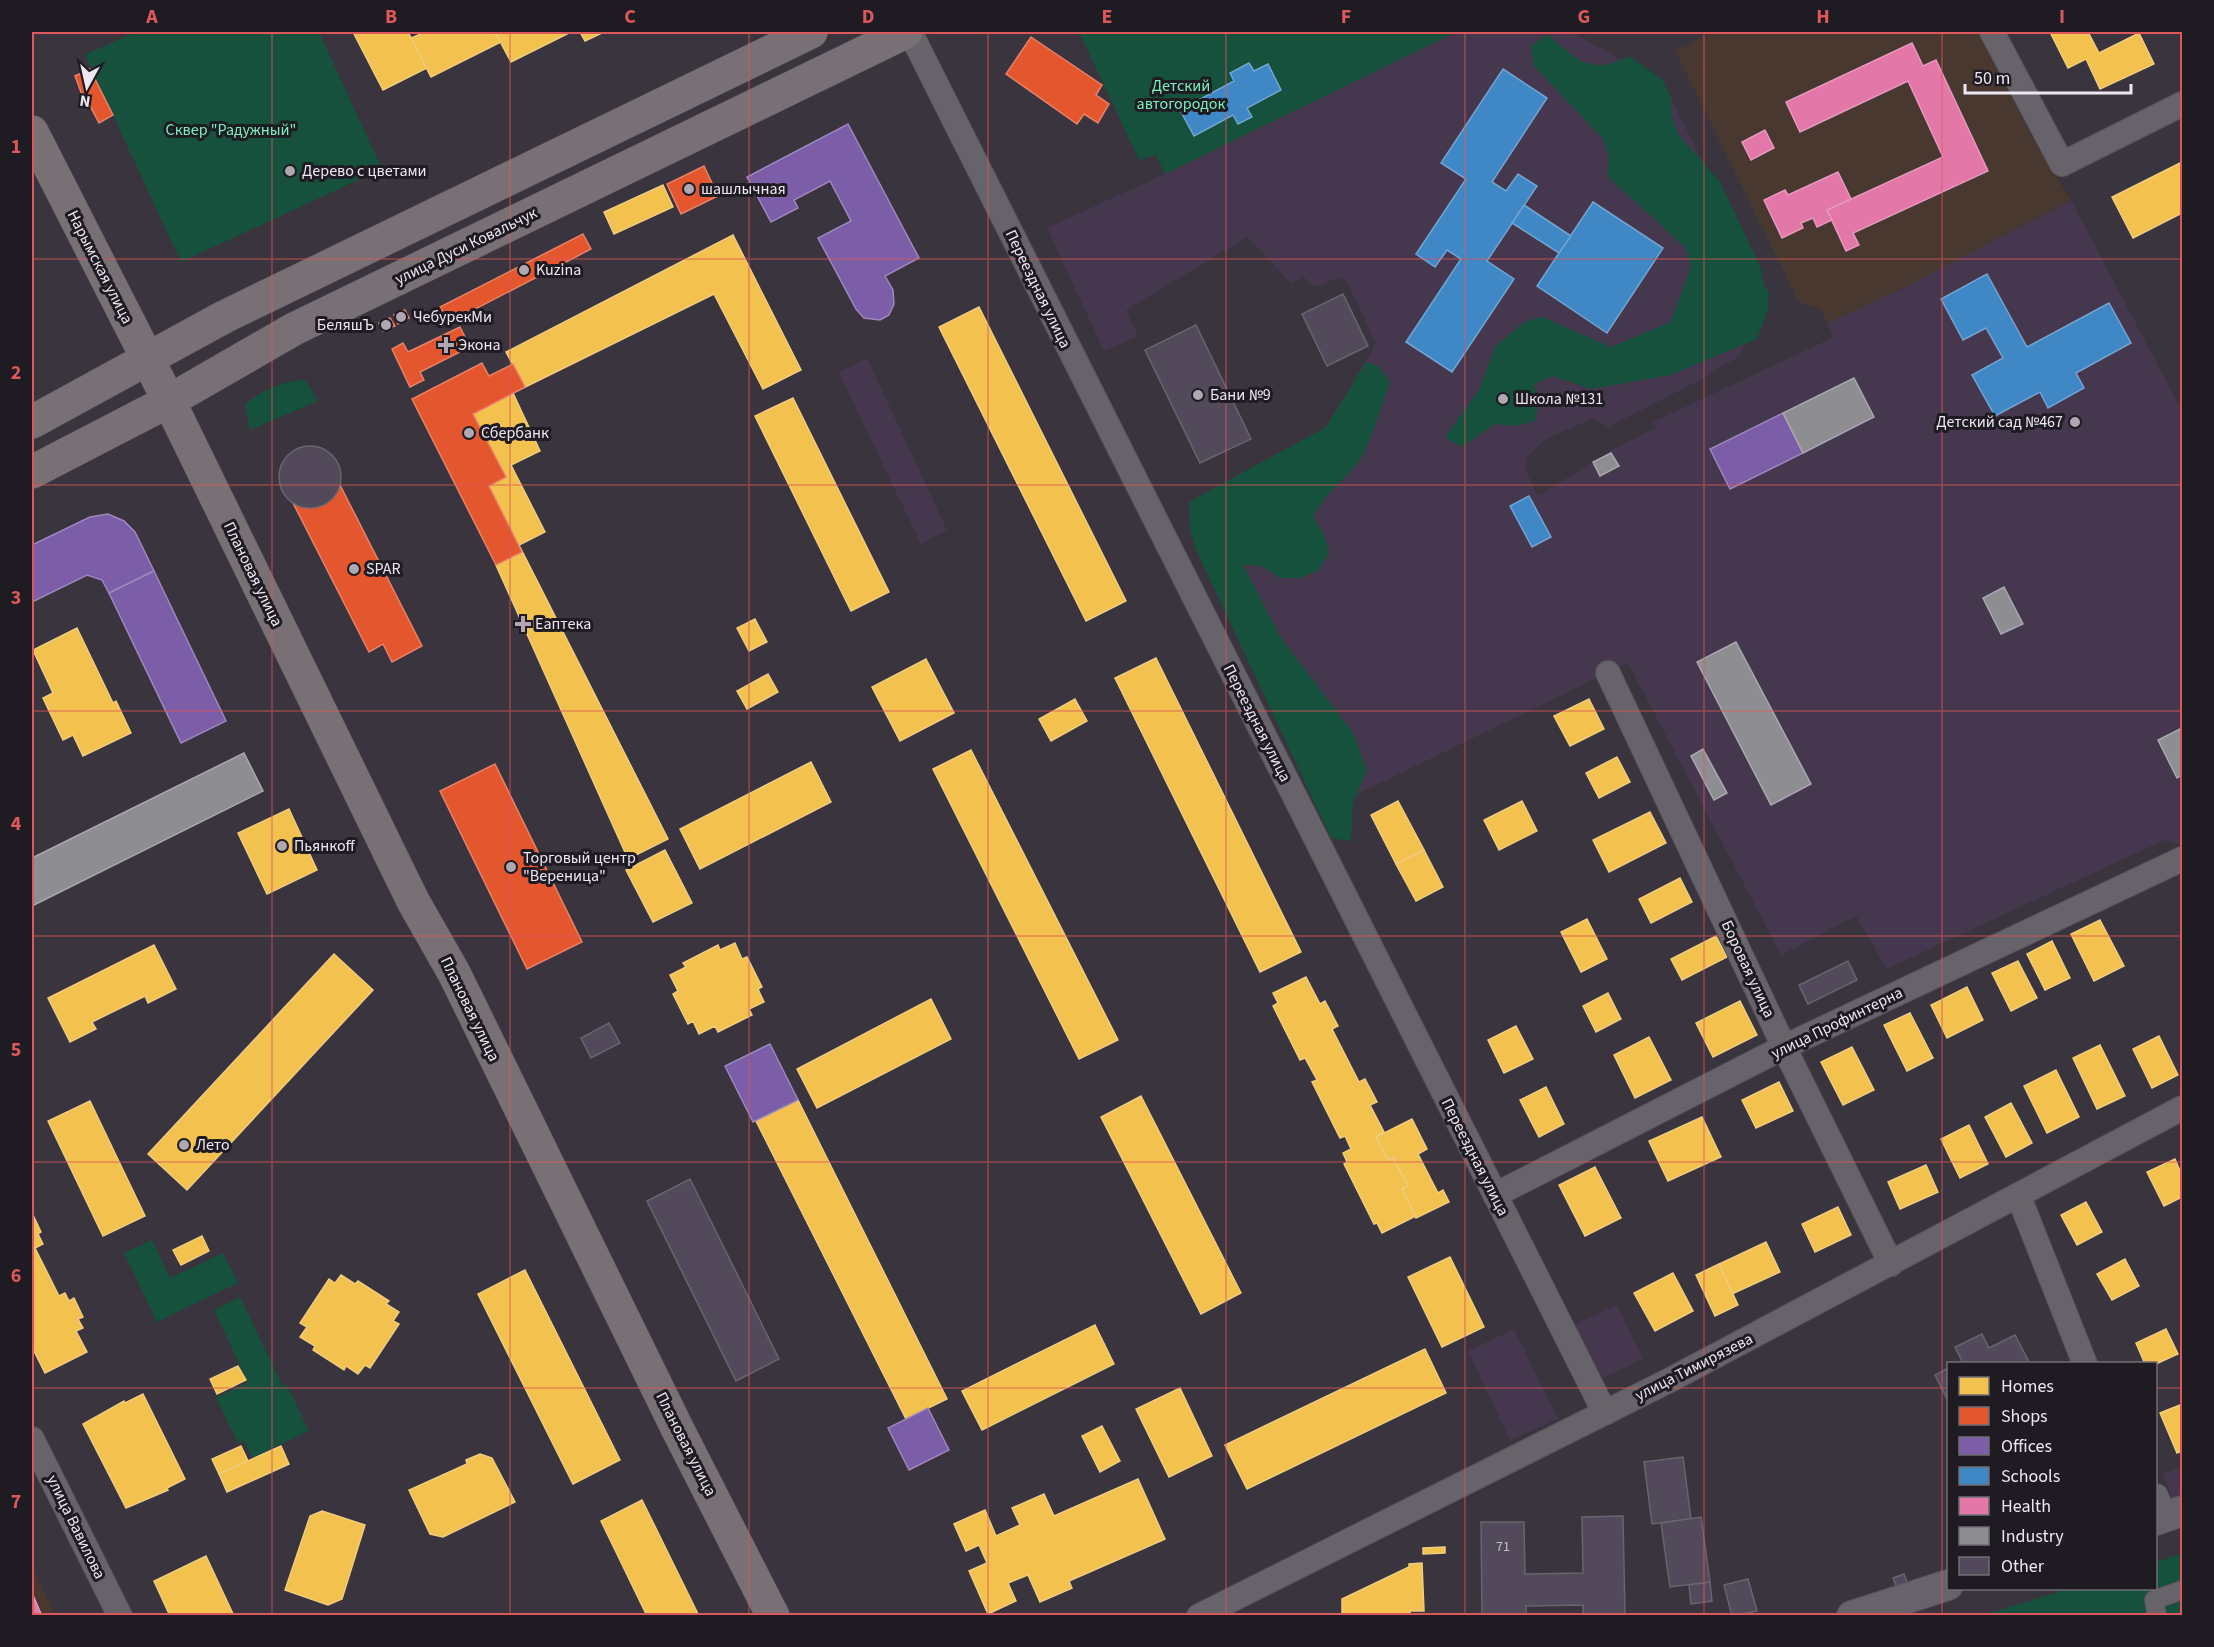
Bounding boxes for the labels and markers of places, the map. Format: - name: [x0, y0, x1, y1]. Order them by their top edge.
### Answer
- place label: Дерево с цветами: [302, 160, 427, 182]
- marker: Дерево с цветами: [283, 164, 297, 178]
- place label: шашлычная: [701, 178, 786, 200]
- marker: шашлычная: [682, 182, 696, 196]
- place label: Kuzina: [536, 259, 581, 281]
- marker: Kuzina: [517, 263, 531, 277]
- place label: ЧебурекМи: [413, 306, 492, 328]
- marker: ЧебурекМи: [394, 310, 408, 324]
- place label: БеляшЪ: [317, 314, 374, 336]
- marker: БеляшЪ: [379, 318, 393, 332]
- place label: Экона: [458, 334, 501, 356]
- marker: Экона: [439, 338, 453, 352]
- place label: Бани №9: [1210, 384, 1271, 406]
- marker: Бани №9: [1191, 388, 1205, 402]
- place label: Школа №131: [1515, 388, 1603, 410]
- marker: Школа №131: [1496, 392, 1510, 406]
- place label: Детский сад №467: [1936, 411, 2063, 433]
- marker: Детский сад №467: [2068, 415, 2082, 429]
- place label: Сбербанк: [481, 422, 549, 444]
- marker: Сбербанк: [462, 426, 476, 440]
- place label: SPAR: [366, 558, 401, 580]
- marker: SPAR: [347, 562, 361, 576]
- place label: Еаптека: [535, 613, 591, 635]
- marker: Еаптека: [516, 617, 530, 631]
- place label: Пьянкоff: [294, 835, 356, 857]
- marker: Пьянкоff: [275, 839, 289, 853]
- place label: Торговый центр "Вереница": [523, 847, 636, 887]
- marker: Торговый центр "Вереница": [504, 860, 518, 874]
- place label: Лето: [196, 1134, 230, 1156]
- marker: Лето: [177, 1138, 191, 1152]

